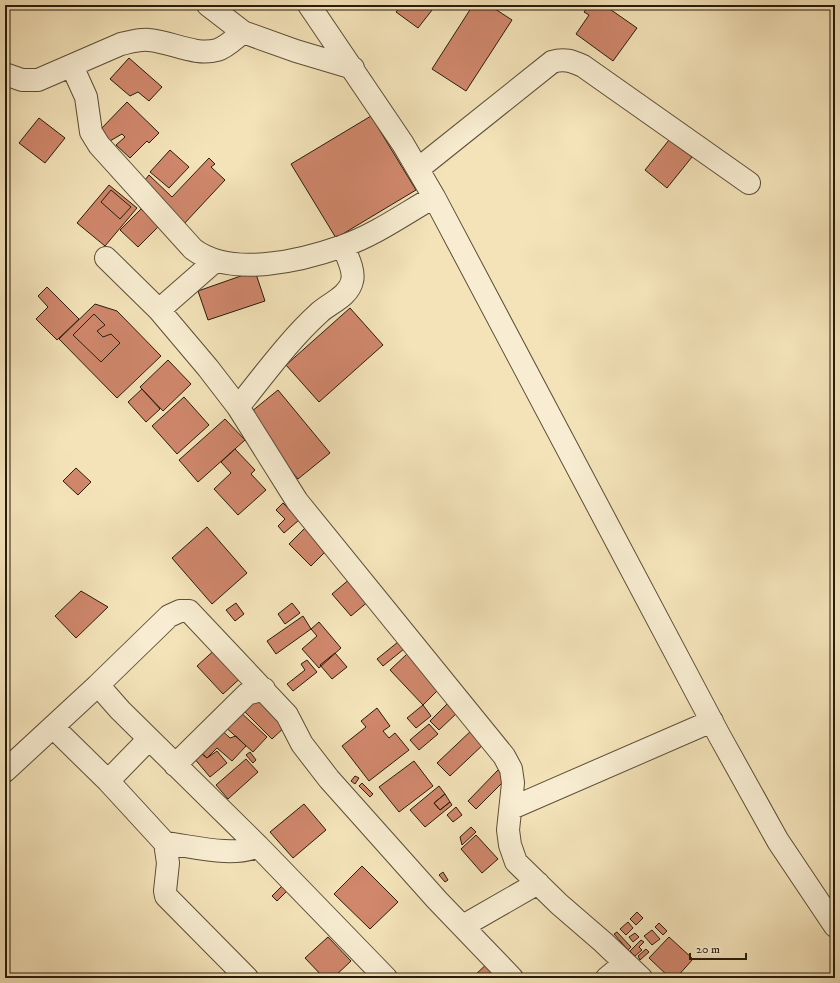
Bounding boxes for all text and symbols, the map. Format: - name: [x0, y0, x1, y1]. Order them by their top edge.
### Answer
- scale bar: [690, 935, 746, 961]
- text: 20 m: [696, 942, 720, 957]

